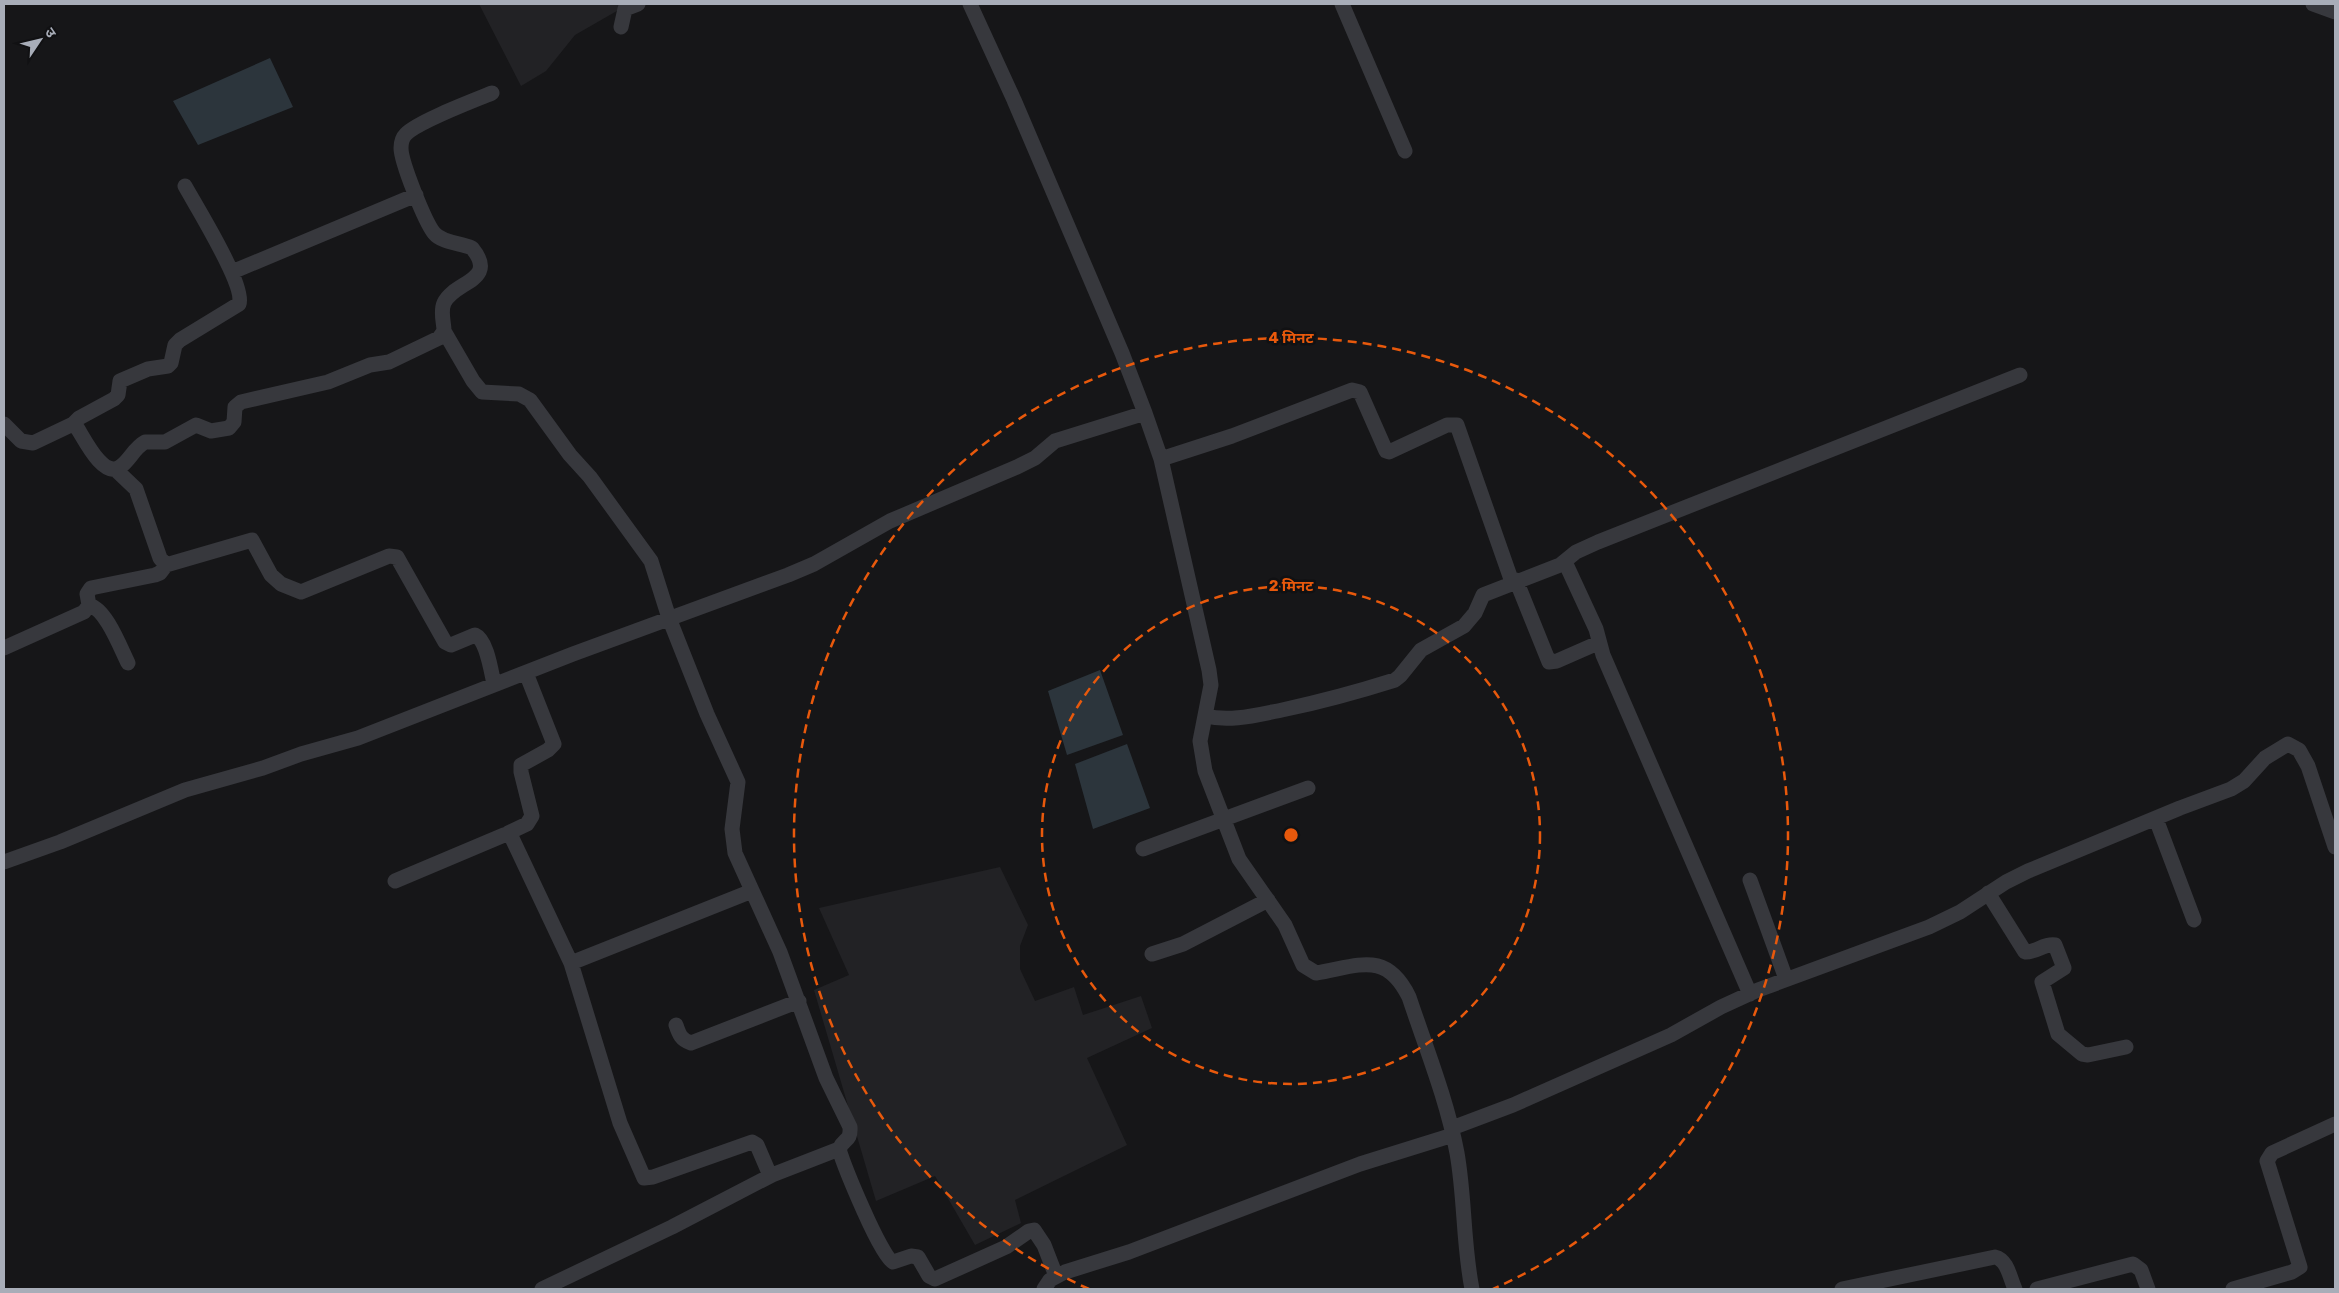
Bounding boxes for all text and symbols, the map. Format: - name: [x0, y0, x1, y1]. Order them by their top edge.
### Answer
- north arrow: [15, 15, 65, 65]
- text: उ: [41, 25, 60, 42]
- text: 4 मिनट: [1269, 329, 1314, 347]
- text: 2 मिनट: [1269, 577, 1314, 595]
- centre of rings: [1282, 826, 1300, 844]

